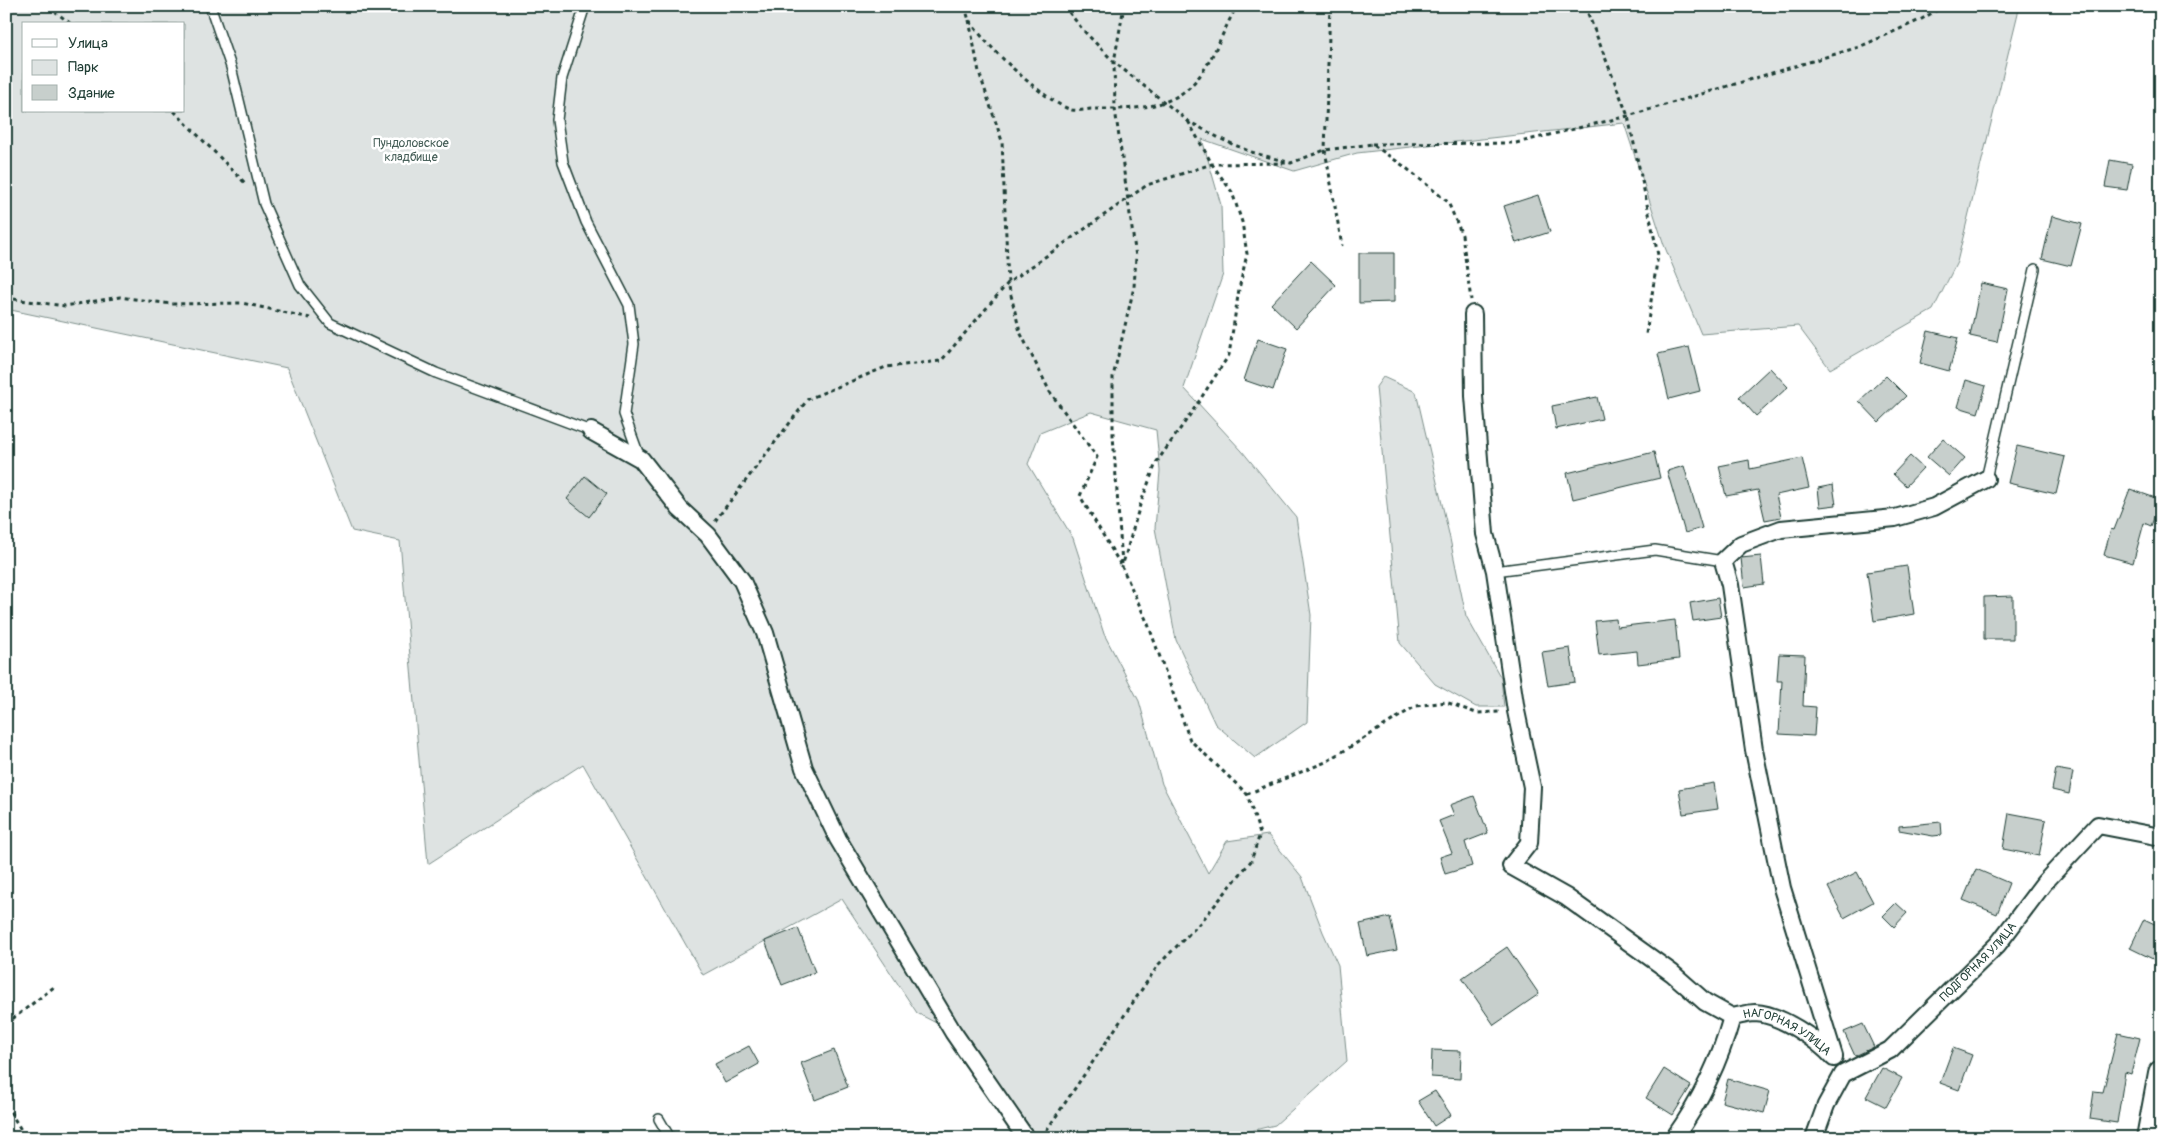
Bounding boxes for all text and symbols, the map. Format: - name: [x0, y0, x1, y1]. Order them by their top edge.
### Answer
- legend: [22, 22, 185, 112]
- text: Улица: [68, 34, 108, 53]
- text: Парк: [68, 58, 99, 77]
- text: Здание: [68, 84, 115, 103]
- park label: Пундоловское кладбище: [373, 136, 449, 165]
- street label: ПОДГОРНАЯ УЛИЦА: [1937, 919, 2020, 1005]
- street label: НАГОРНАЯ УЛИЦА: [1742, 1006, 1834, 1059]

